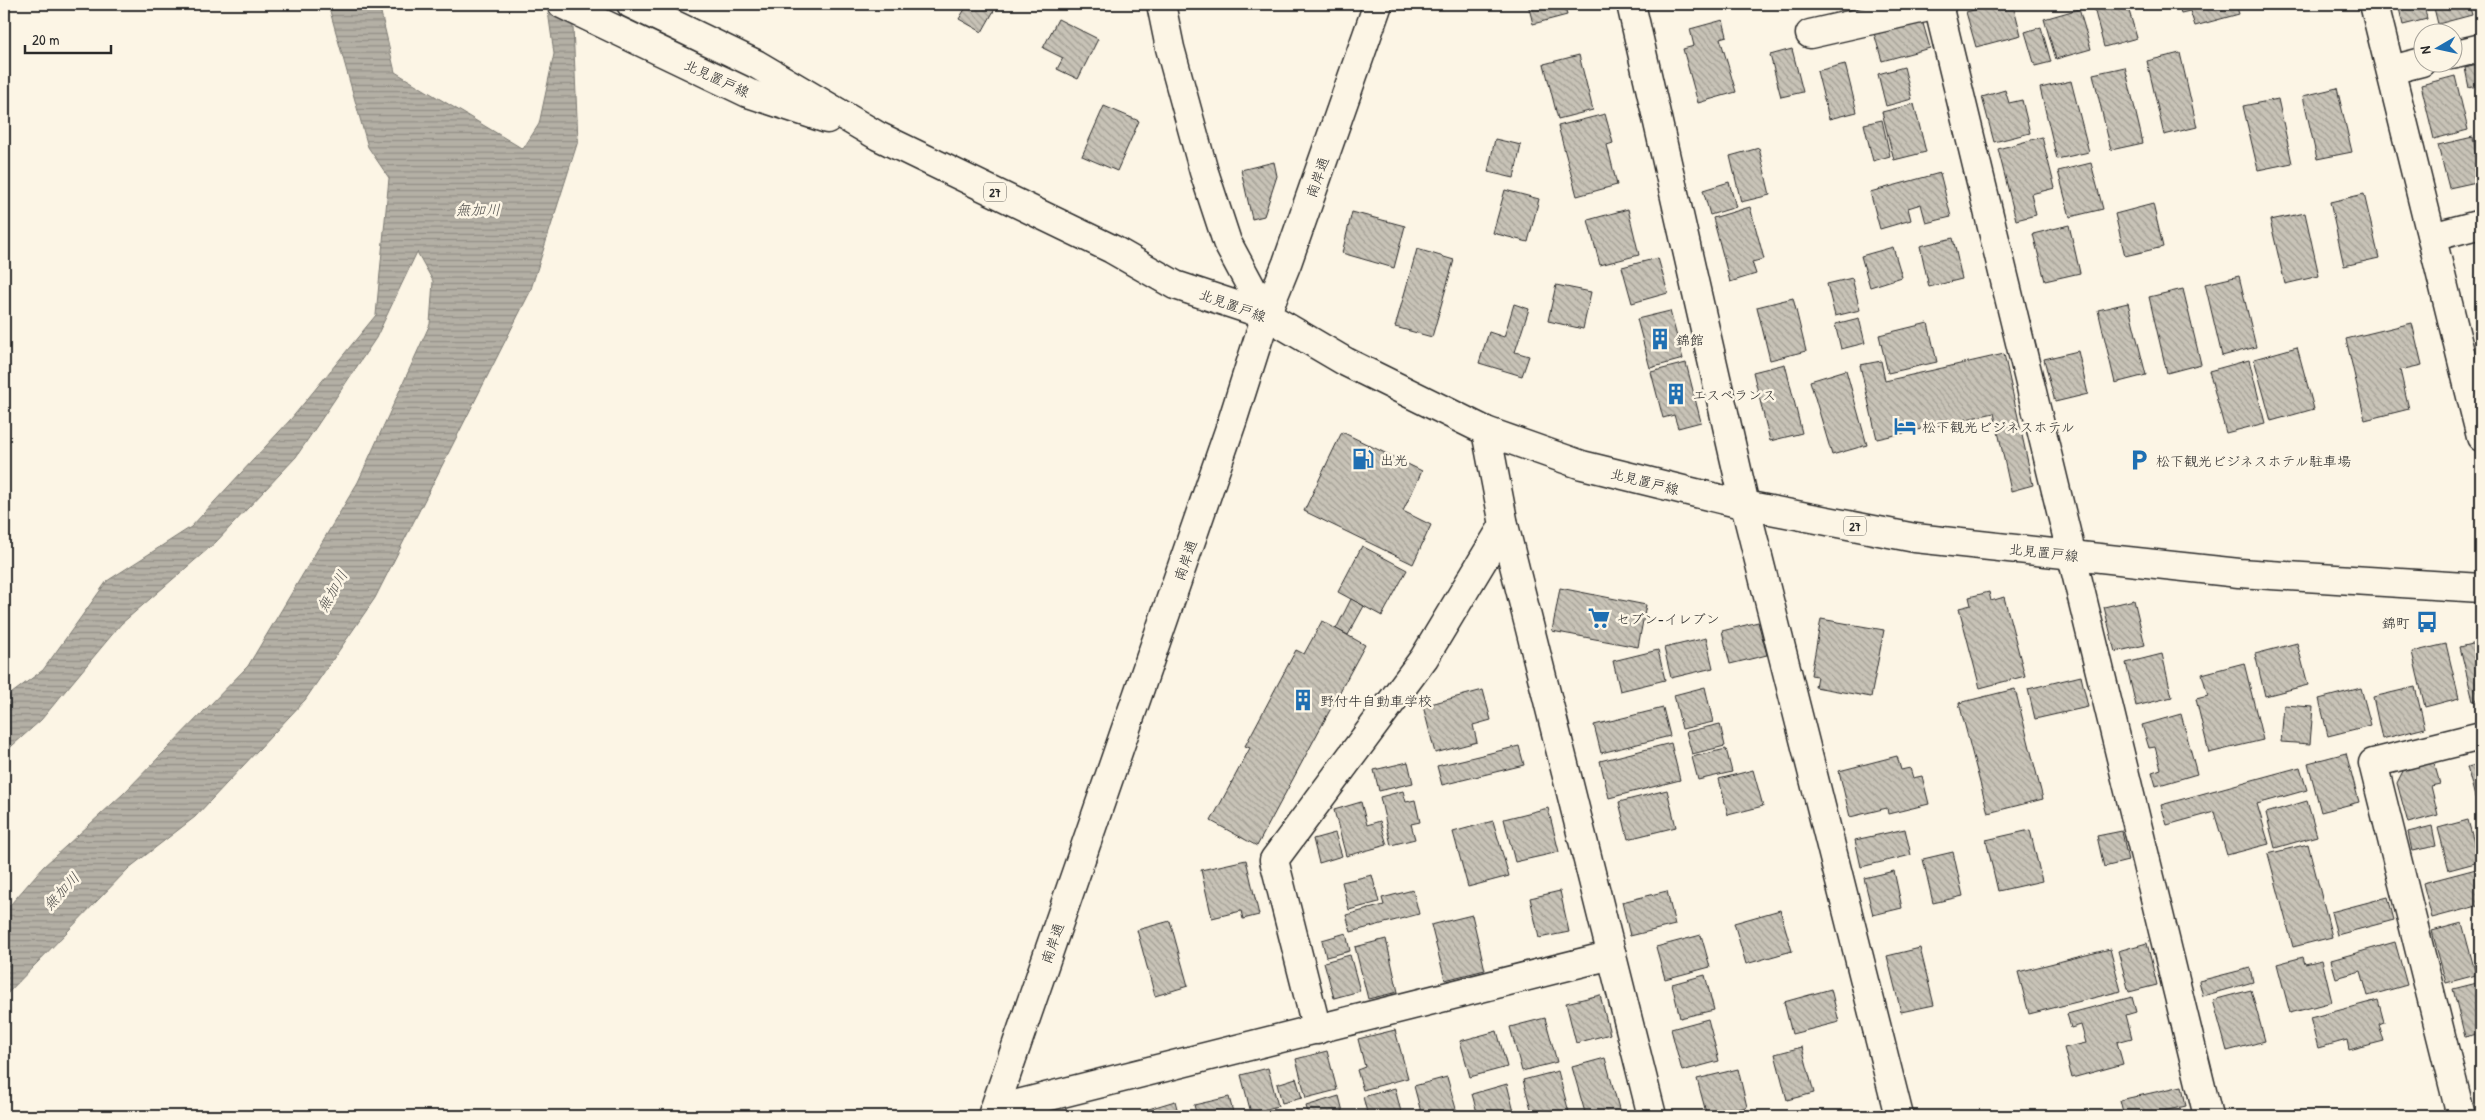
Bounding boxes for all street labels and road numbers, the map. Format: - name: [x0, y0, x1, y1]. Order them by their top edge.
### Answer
- street label: 北見置戸線: [681, 55, 753, 101]
- street label: 南岸通: [1301, 154, 1333, 200]
- road number: 27: [984, 182, 1006, 202]
- street label: 北見置戸線: [1197, 284, 1269, 326]
- street label: 北見置戸線: [1609, 463, 1681, 499]
- road number: 27: [1844, 516, 1866, 536]
- street label: 南岸通: [1169, 537, 1201, 583]
- street label: 北見置戸線: [2008, 539, 2080, 565]
- street label: 南岸通: [1036, 920, 1068, 966]

